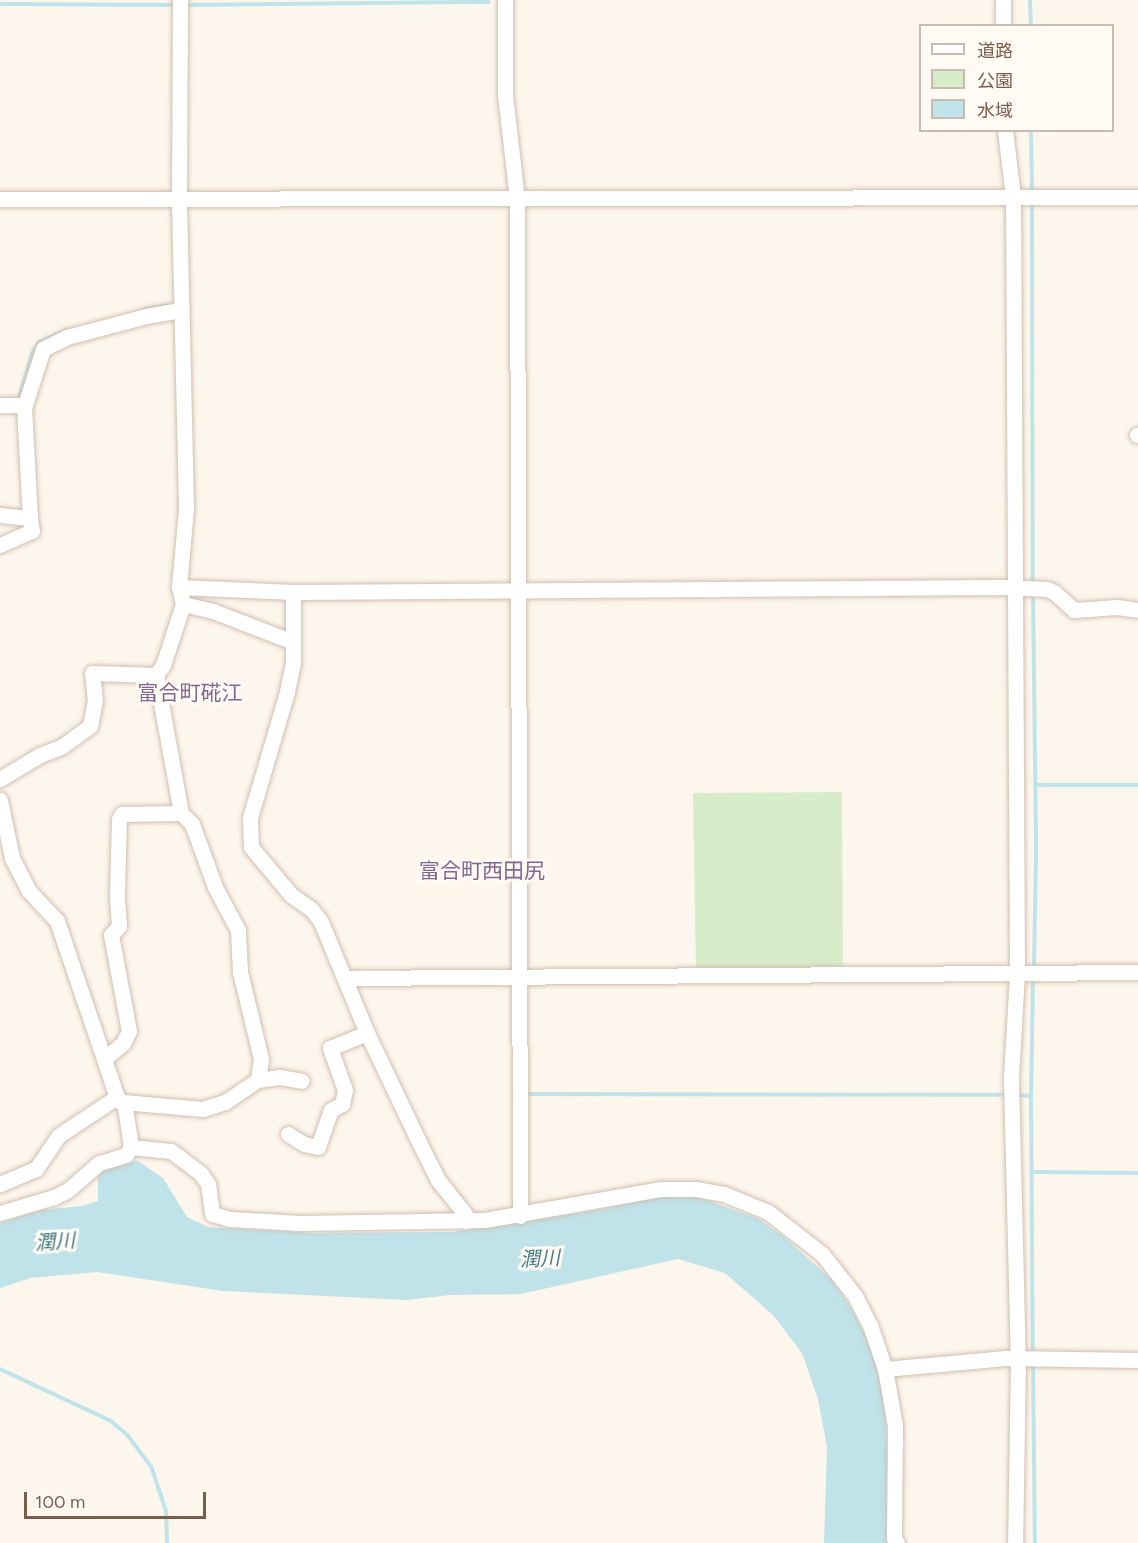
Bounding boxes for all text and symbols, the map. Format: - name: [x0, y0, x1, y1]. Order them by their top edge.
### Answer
- legend: [919, 24, 1114, 132]
- text: 道路: [977, 40, 1013, 62]
- text: 公園: [977, 70, 1013, 92]
- text: 水域: [977, 100, 1013, 122]
- district label: 富合町硴江: [138, 680, 242, 706]
- district label: 富合町西田尻: [419, 858, 545, 884]
- water label: 潤川: [34, 1229, 76, 1255]
- water label: 潤川: [519, 1246, 561, 1272]
- scale bar: [27, 1480, 208, 1518]
- text: 100 m: [35, 1491, 85, 1513]

